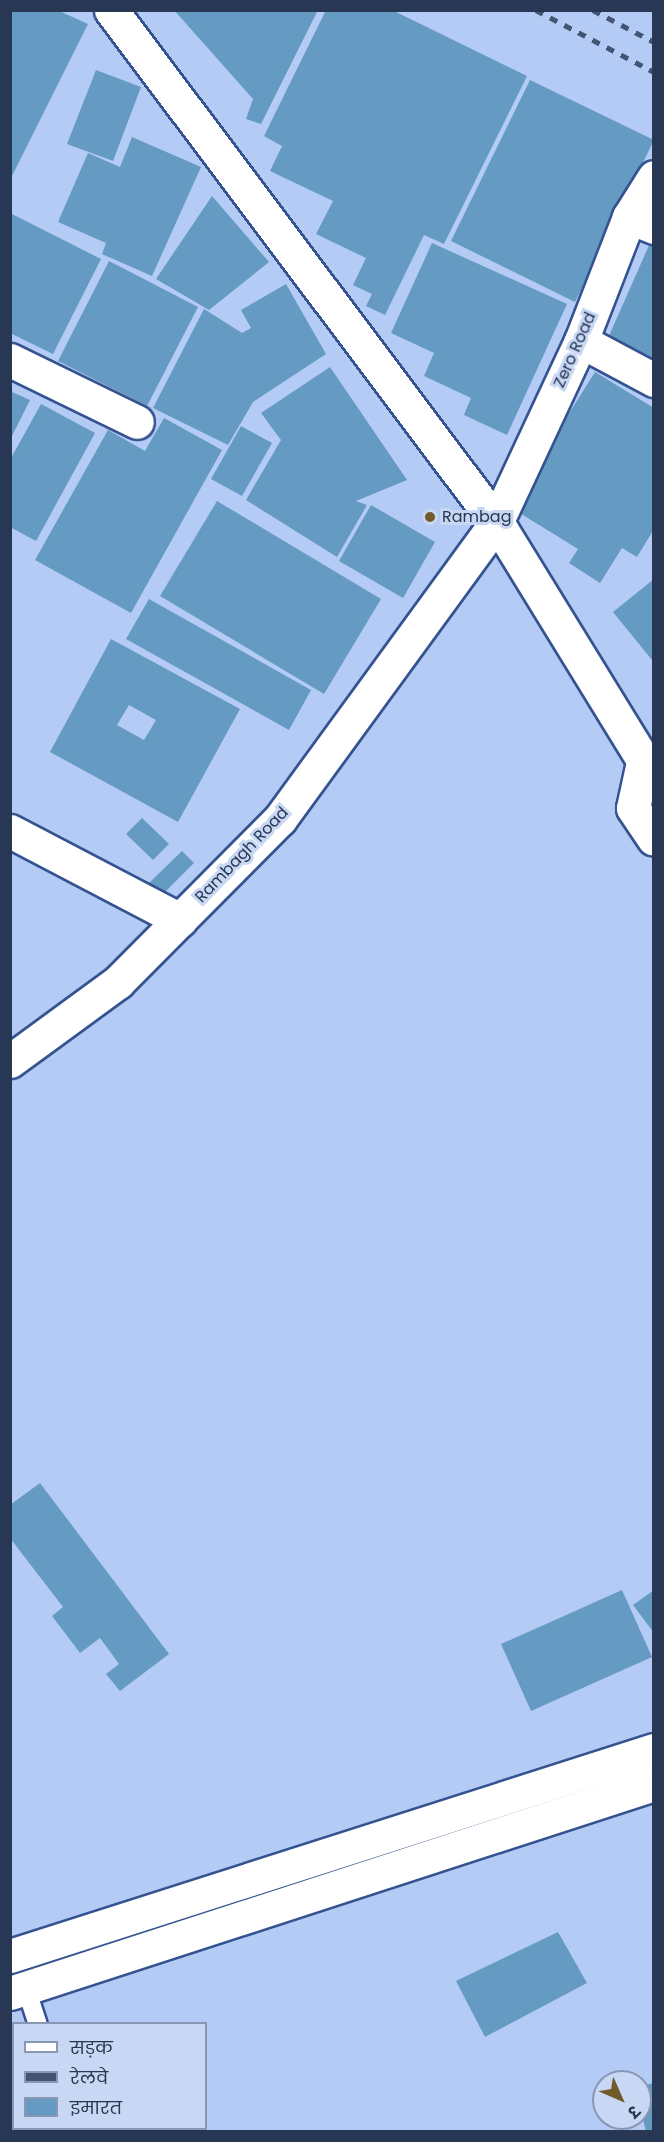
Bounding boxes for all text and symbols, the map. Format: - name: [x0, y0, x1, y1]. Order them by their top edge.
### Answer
- street label: Zero Road: [550, 309, 600, 391]
- place label: Rambag: [442, 507, 511, 527]
- marker: Rambag: [423, 510, 437, 524]
- street label: Rambagh Road: [191, 803, 293, 907]
- legend: [12, 2022, 207, 2130]
- text: सड़क: [70, 2035, 113, 2060]
- text: रेलवे: [70, 2065, 108, 2090]
- north arrow: [592, 2070, 652, 2130]
- text: इमारत: [70, 2095, 122, 2120]
- text: उ: [622, 2100, 645, 2123]

